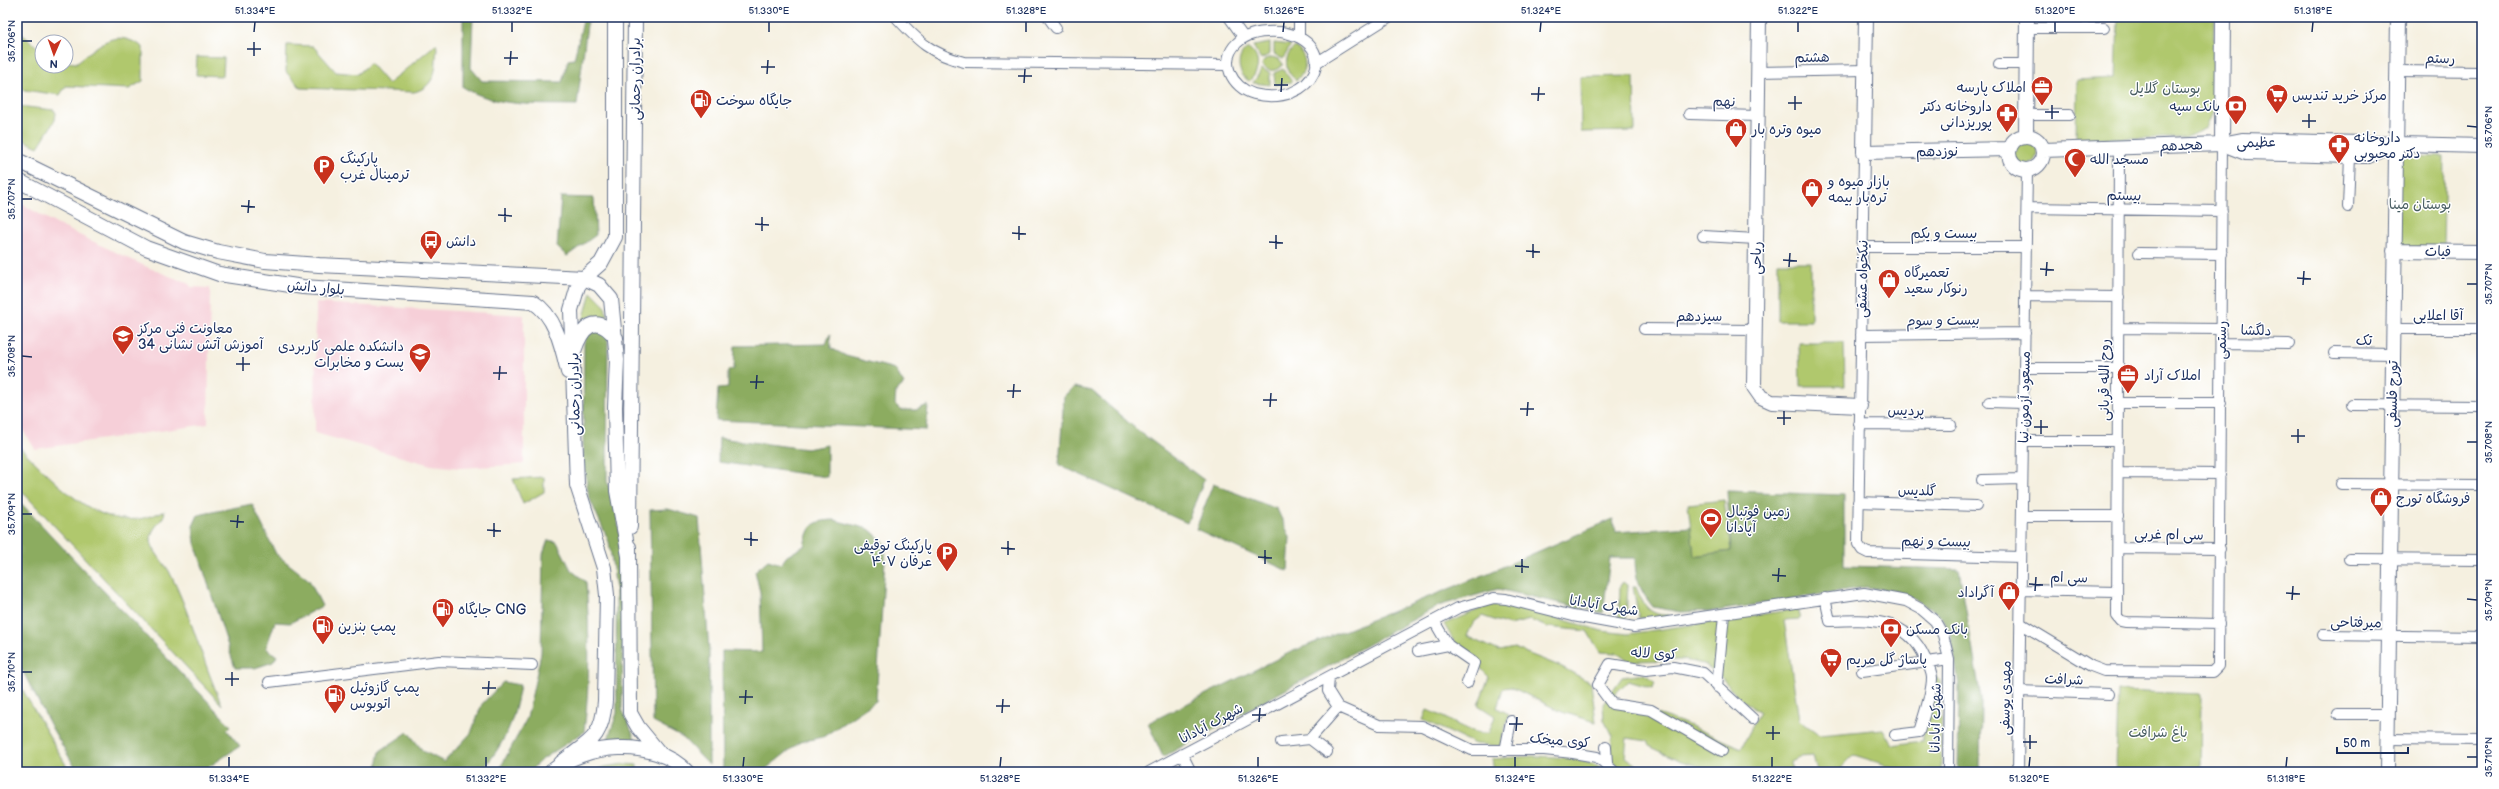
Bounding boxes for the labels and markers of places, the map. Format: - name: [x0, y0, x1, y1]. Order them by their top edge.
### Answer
- office icon: املاک پارسه: [2029, 74, 2055, 107]
- place label: املاک پارسه: [1957, 79, 2026, 97]
- supermarket icon: مرکز خرید تندیس: [2264, 82, 2290, 115]
- fuel station icon: جایگاه سوخت: [688, 87, 714, 120]
- place label: مرکز خرید تندیس: [2292, 87, 2387, 104]
- place label: جایگاه سوخت: [716, 92, 792, 109]
- bank icon: بانک سپه: [2223, 93, 2249, 126]
- place label: داروخانه دکتر پوریزدانی: [1920, 98, 1992, 132]
- place label: بانک سپه: [2169, 98, 2220, 116]
- pharmacy icon: داروخانه دکتر پوریزدانی: [1994, 101, 2020, 134]
- shop icon: میوه وتره بار: [1723, 116, 1749, 149]
- place label: میوه وتره بار: [1751, 121, 1822, 138]
- place label: داروخانه دکتر محبوبی: [2354, 129, 2420, 162]
- pharmacy icon: داروخانه دکتر محبوبی: [2326, 132, 2352, 165]
- mosque icon: مسجد الله: [2062, 146, 2088, 179]
- place label: پارکینگ ترمینال غرب: [340, 150, 410, 183]
- place label: مسجد الله: [2090, 151, 2149, 168]
- parking icon: پارکینگ ترمینال غرب: [311, 153, 337, 186]
- place label: بازار میوه و تره‌بار بیمه: [1827, 173, 1890, 206]
- shop icon: بازار میوه و تره‌بار بیمه: [1799, 176, 1825, 209]
- bus stop icon: دانش: [418, 228, 444, 261]
- place label: دانش: [446, 233, 476, 250]
- place label: تعمیرگاه رنوکار سعید: [1904, 264, 1968, 297]
- shop icon: تعمیرگاه رنوکار سعید: [1876, 267, 1902, 300]
- place label: معاونت فنی مرکز آموزش آتش نشانی 34: [137, 320, 264, 353]
- school or university icon: معاونت فنی مرکز آموزش آتش نشانی 34: [110, 323, 136, 356]
- place label: دانشکده علمی کاربردی پست و مخابرات: [278, 338, 404, 372]
- school or university icon: دانشکده علمی کاربردی پست و مخابرات: [407, 341, 433, 374]
- office icon: املاک آراد: [2115, 362, 2141, 395]
- place label: املاک آراد: [2144, 367, 2201, 384]
- shop icon: فروشگاه تورج: [2368, 485, 2394, 518]
- place label: فروشگاه تورج: [2396, 490, 2470, 508]
- place label: زمین فوتبال آپادانا: [1726, 503, 1790, 537]
- sports icon: زمین فوتبال آپادانا: [1698, 506, 1724, 539]
- place label: پارکینگ توقیفی عرفان ۴۰۷: [854, 537, 932, 570]
- parking icon: پارکینگ توقیفی عرفان ۴۰۷: [934, 540, 960, 573]
- shop icon: آگراداد: [1996, 579, 2022, 612]
- place label: آگراداد: [1957, 584, 1995, 601]
- fuel station icon: جایگاه CNG: [430, 596, 456, 629]
- place label: جایگاه CNG: [458, 601, 527, 618]
- fuel station icon: پمپ بنزین: [310, 613, 336, 646]
- bank icon: بانک مسکن: [1878, 616, 1904, 649]
- place label: پمپ بنزین: [338, 618, 396, 636]
- place label: بانک مسکن: [1906, 621, 1968, 638]
- supermarket icon: پاساژ گل مریم: [1818, 646, 1844, 679]
- place label: پاساژ گل مریم: [1846, 651, 1927, 670]
- place label: پمپ گازوئیل اتوبوس: [350, 679, 420, 712]
- fuel station icon: پمپ گازوئیل اتوبوس: [322, 682, 348, 715]

